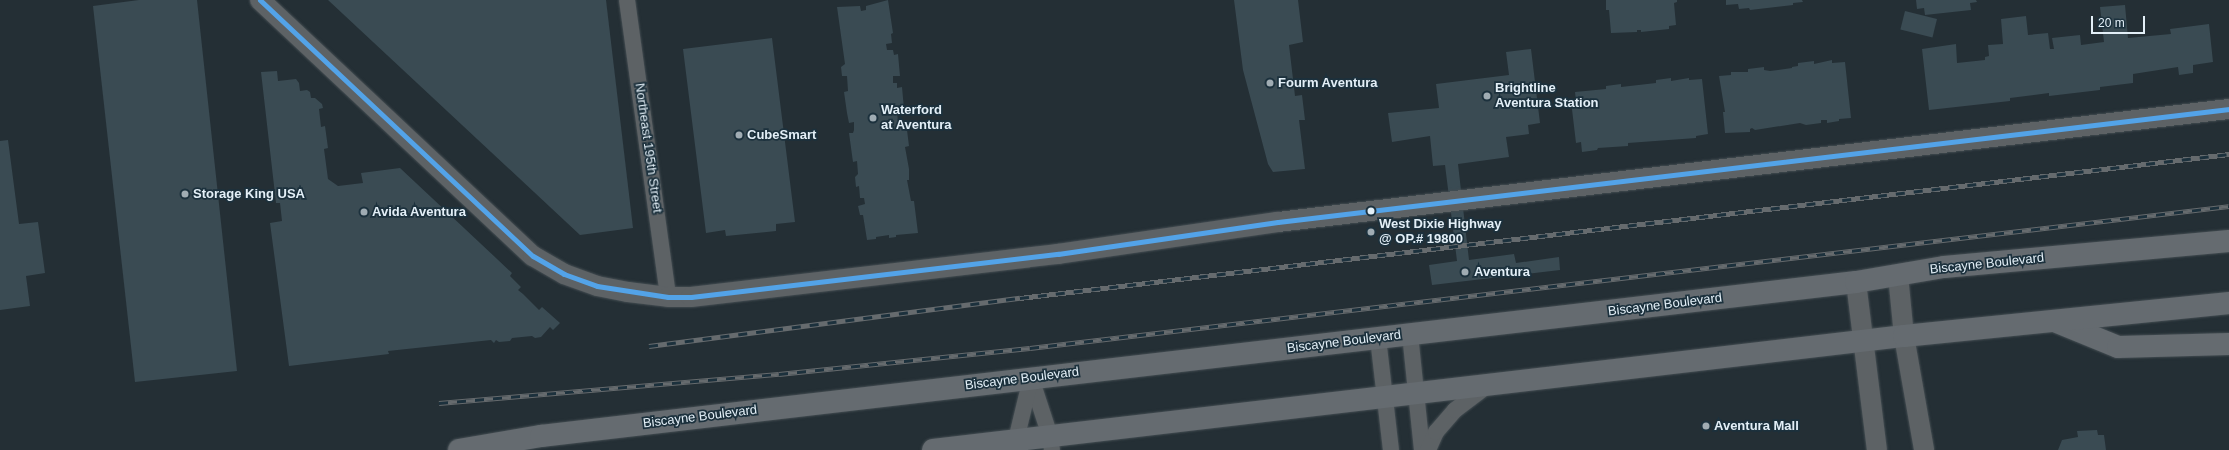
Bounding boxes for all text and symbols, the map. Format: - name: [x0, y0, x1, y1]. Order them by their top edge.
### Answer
- scale bar: [2093, 8, 2147, 34]
- text: 20 m: [2098, 16, 2125, 30]
- place label: Fourm Aventura: [1278, 75, 1378, 91]
- marker: Fourm Aventura: [1265, 78, 1275, 88]
- place label: Brightline Aventura Station: [1495, 81, 1599, 112]
- street label: Northeast 195th Street: [631, 82, 665, 214]
- marker: Brightline Aventura Station: [1482, 91, 1492, 101]
- place label: Waterford at Aventura: [881, 103, 952, 134]
- marker: Waterford at Aventura: [868, 113, 878, 123]
- place label: CubeSmart: [747, 127, 816, 143]
- marker: CubeSmart: [734, 130, 744, 140]
- place label: Storage King USA: [193, 186, 305, 202]
- marker: Storage King USA: [180, 189, 190, 199]
- place label: Avida Aventura: [372, 204, 466, 220]
- unlabelled marker: [1366, 206, 1376, 216]
- marker: Avida Aventura: [359, 207, 369, 217]
- place label: West Dixie Highway @ OP.# 19800: [1379, 217, 1502, 248]
- marker: West Dixie Highway @ OP.# 19800: [1366, 227, 1376, 237]
- street label: Biscayne Boulevard: [1929, 250, 2045, 278]
- place label: Aventura: [1474, 264, 1530, 280]
- marker: Aventura: [1459, 266, 1471, 278]
- street label: Biscayne Boulevard: [1607, 290, 1723, 320]
- street label: Biscayne Boulevard: [1286, 327, 1402, 357]
- street label: Biscayne Boulevard: [964, 364, 1080, 394]
- street label: Biscayne Boulevard: [642, 402, 758, 432]
- place label: Aventura Mall: [1714, 418, 1799, 434]
- marker: Aventura Mall: [1701, 421, 1711, 431]

